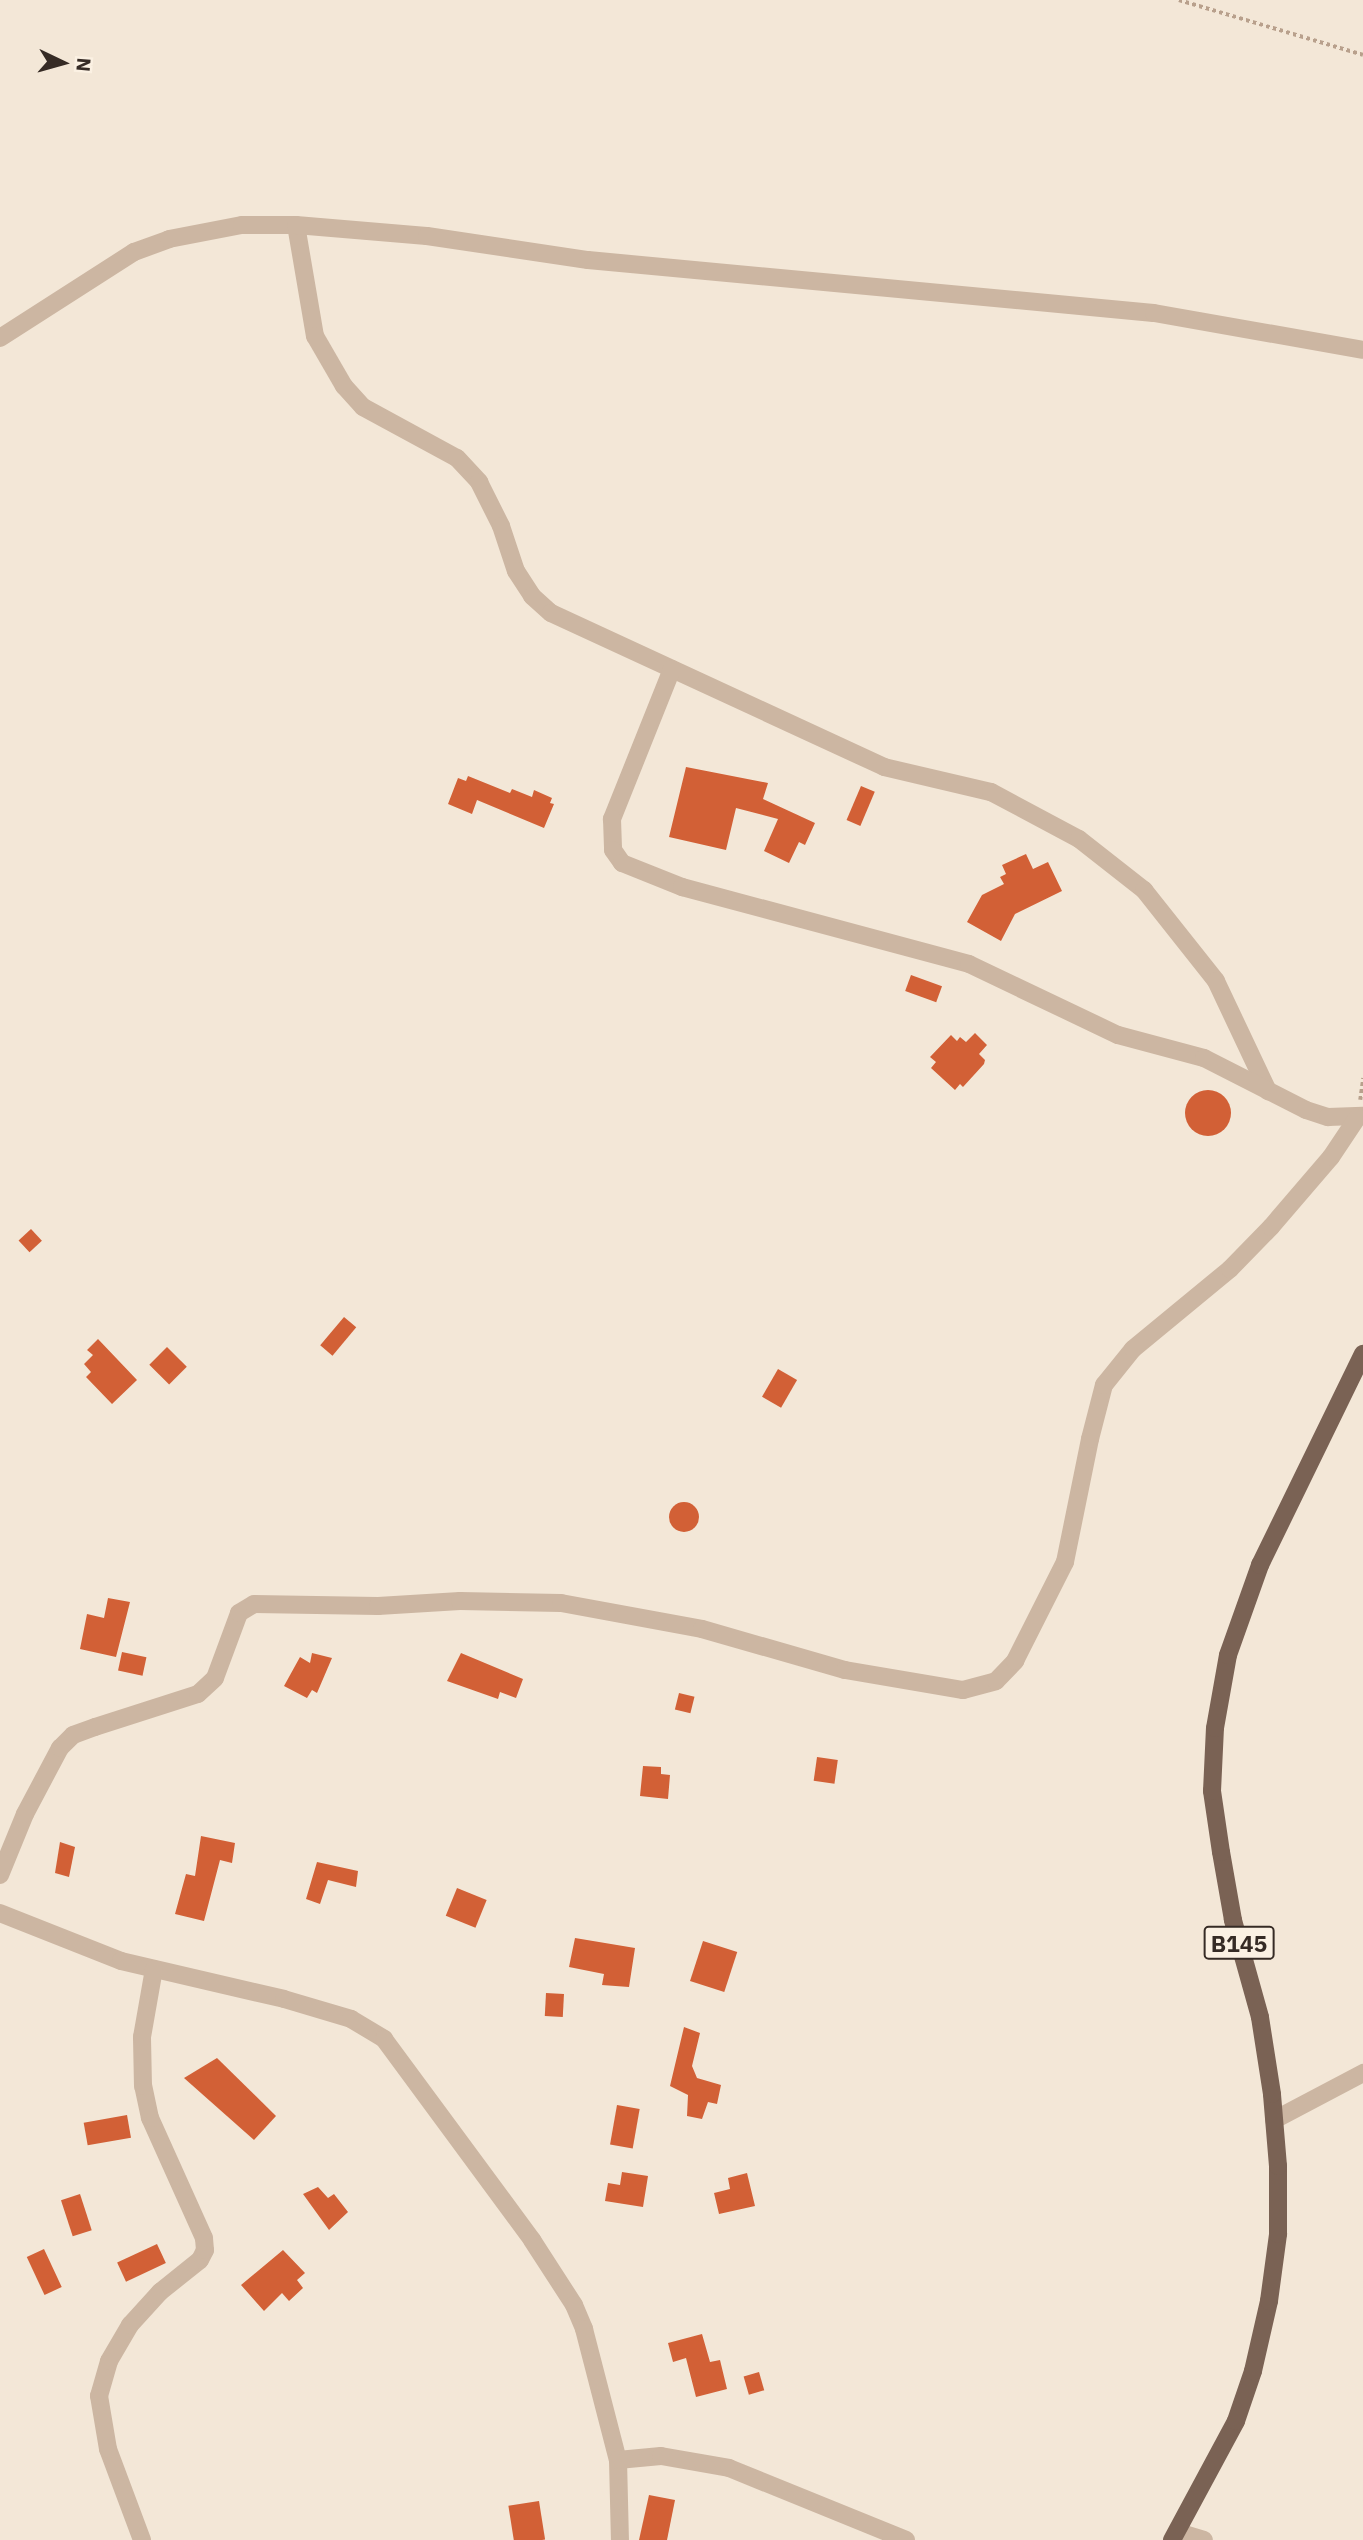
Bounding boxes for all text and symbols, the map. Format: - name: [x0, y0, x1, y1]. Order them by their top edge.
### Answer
- north arrow: [28, 28, 98, 98]
- text: N: [71, 57, 96, 73]
- road number: B145: [1202, 1924, 1276, 1962]

